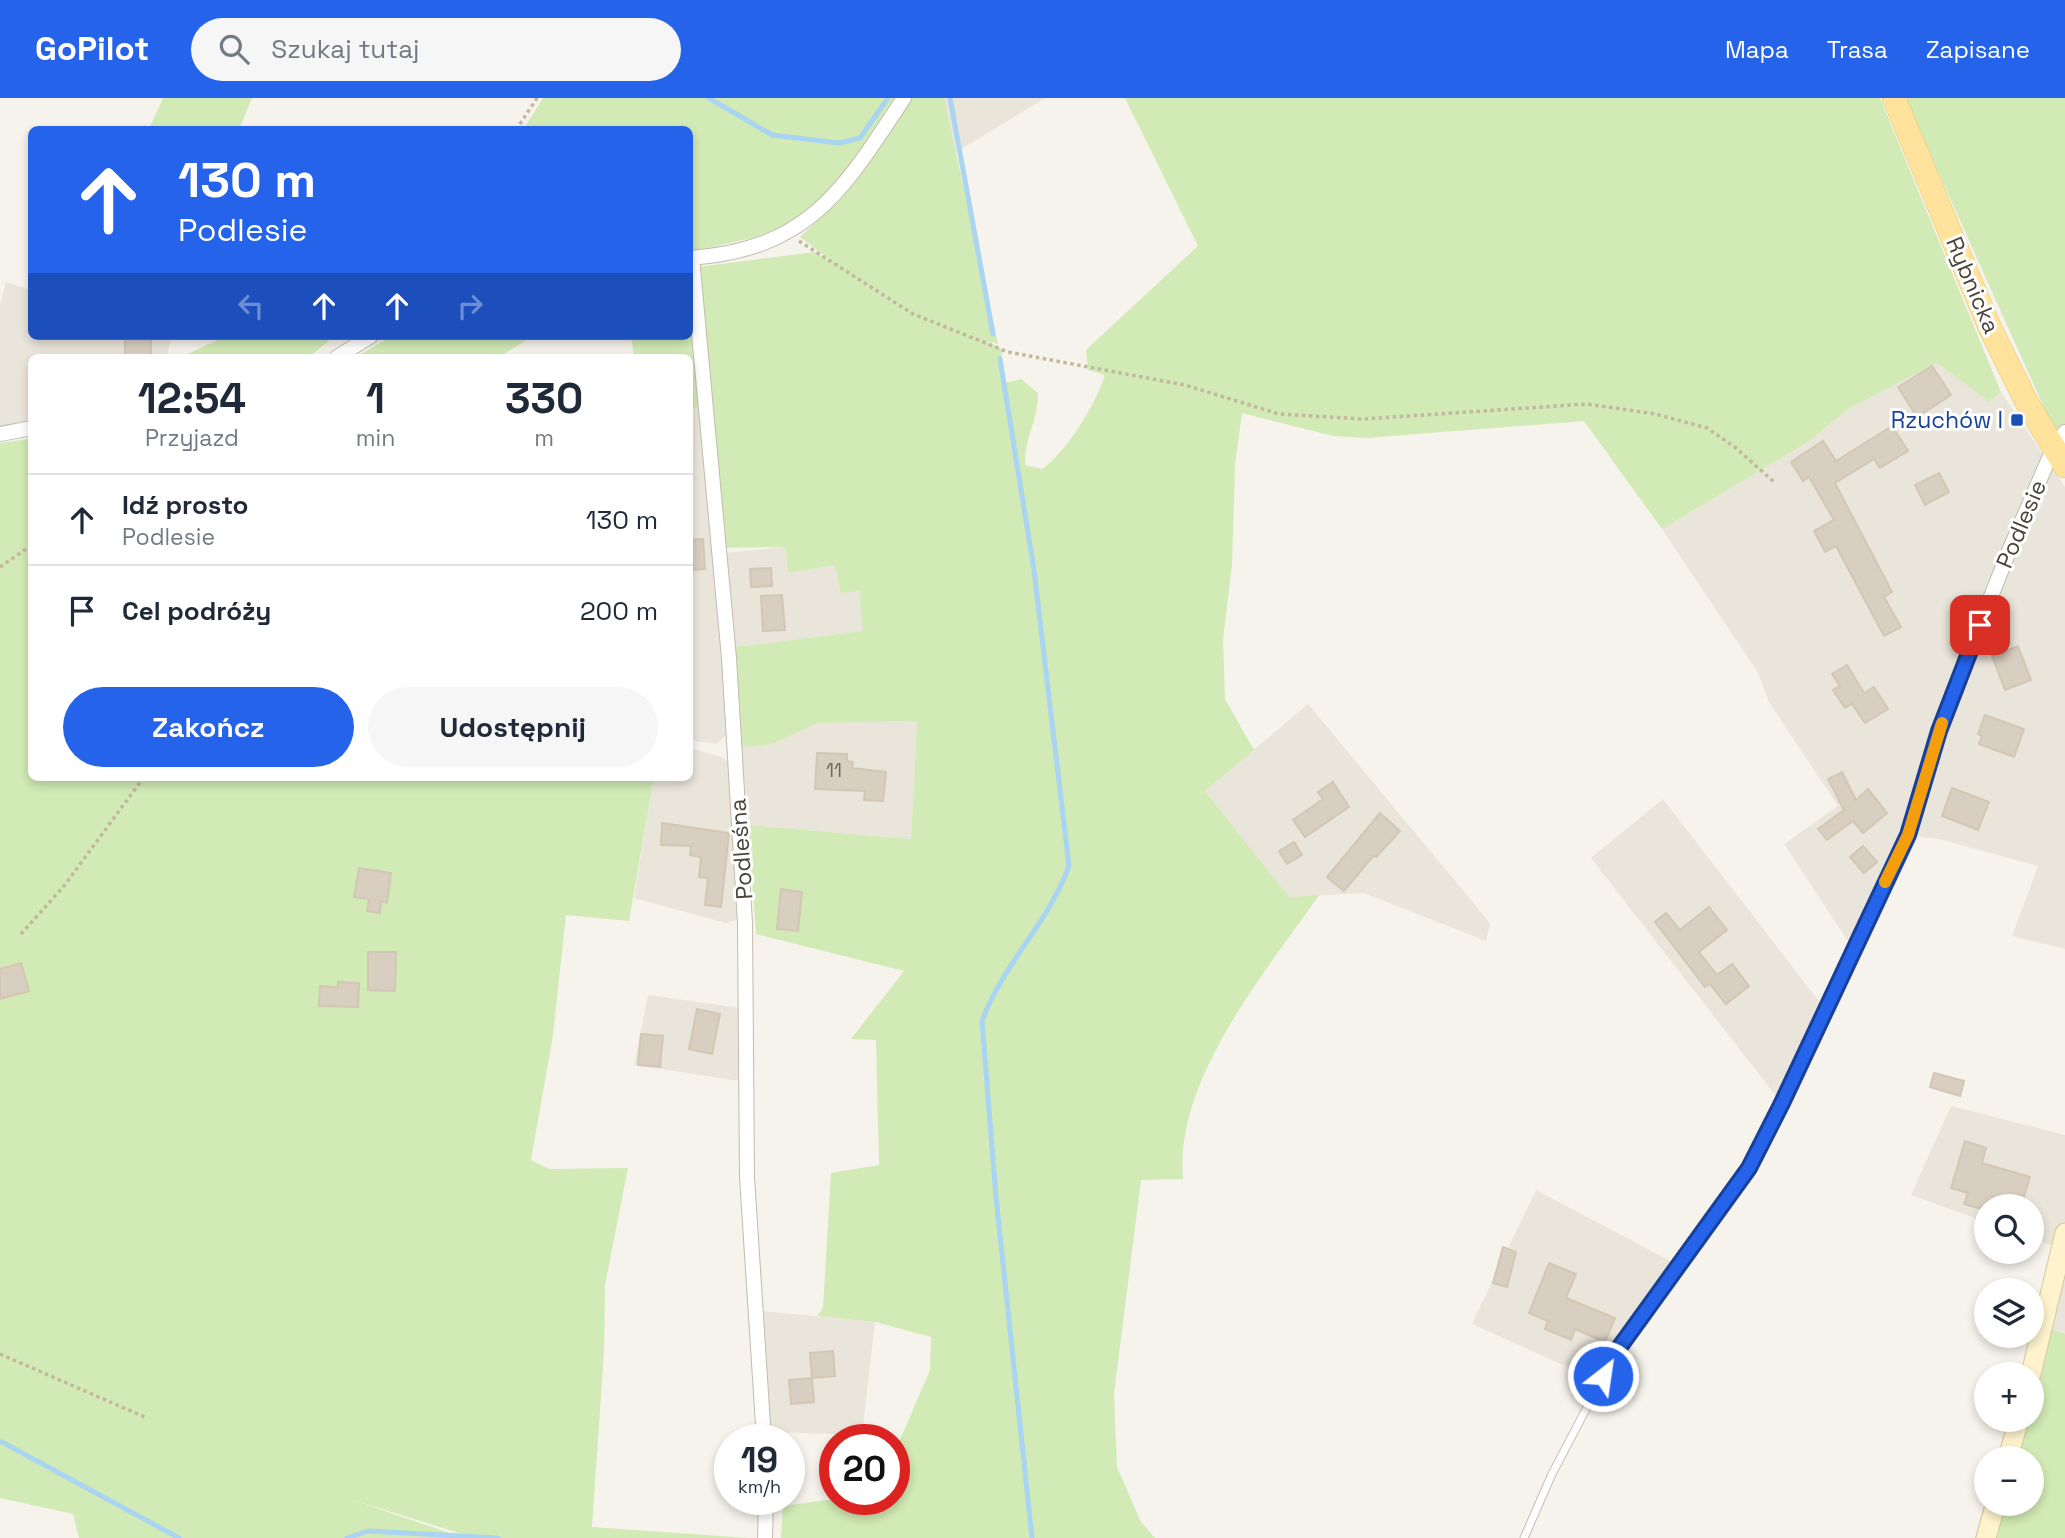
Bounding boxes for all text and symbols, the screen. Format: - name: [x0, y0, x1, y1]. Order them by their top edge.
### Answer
- search box: [191, 18, 681, 81]
- text: GoPilot: [35, 28, 149, 70]
- icon: search: [215, 30, 253, 68]
- text: Szukaj tutaj: [271, 32, 420, 66]
- text: Mapa: [1725, 34, 1789, 65]
- text: Trasa: [1827, 34, 1888, 65]
- text: Zapisane: [1926, 34, 2030, 65]
- text: 130 m: [178, 149, 316, 211]
- icon: ahead: [63, 154, 154, 245]
- text: Podlesie: [178, 210, 308, 250]
- street label: Rybnicka: [1939, 232, 2007, 338]
- icon: left: [232, 287, 270, 325]
- icon: ahead: [305, 287, 343, 325]
- icon: ahead: [378, 287, 416, 325]
- icon: right: [451, 287, 489, 325]
- text: 12:54: [138, 372, 246, 425]
- text: 1: [366, 372, 385, 425]
- text: 330: [505, 372, 583, 425]
- place label: Rzuchów I: [1891, 405, 2003, 435]
- marker: Rzuchów I: [2009, 412, 2025, 428]
- text: Przyjazd: [145, 423, 239, 453]
- text: min: [356, 423, 395, 453]
- text: m: [534, 423, 554, 453]
- street label: Podlesie: [1989, 475, 2053, 573]
- text: Idź prosto: [122, 488, 249, 522]
- icon: ahead: [63, 501, 101, 539]
- text: 130 m: [586, 503, 658, 537]
- text: Podlesie: [122, 522, 215, 552]
- icon: arrive: [63, 592, 101, 630]
- text: Cel podróży: [122, 594, 271, 628]
- text: 200 m: [580, 594, 658, 628]
- pin: [1950, 595, 2010, 655]
- icon: arrive: [1961, 606, 1999, 644]
- button: Zakończ: [63, 687, 354, 767]
- button: Udostępnij: [368, 687, 658, 767]
- house number: 11: [826, 758, 842, 783]
- street label: Podleśna: [723, 797, 759, 901]
- map controls: [1974, 1194, 2044, 1516]
- button: search: [1974, 1194, 2044, 1264]
- button: layers: [1974, 1278, 2044, 1348]
- position arrow: [1566, 1339, 1640, 1413]
- button: +: [1974, 1362, 2044, 1432]
- speed limit sign: 20: [819, 1424, 910, 1515]
- text: 19: [741, 1438, 778, 1482]
- button: −: [1974, 1446, 2044, 1516]
- text: km/h: [738, 1475, 781, 1498]

